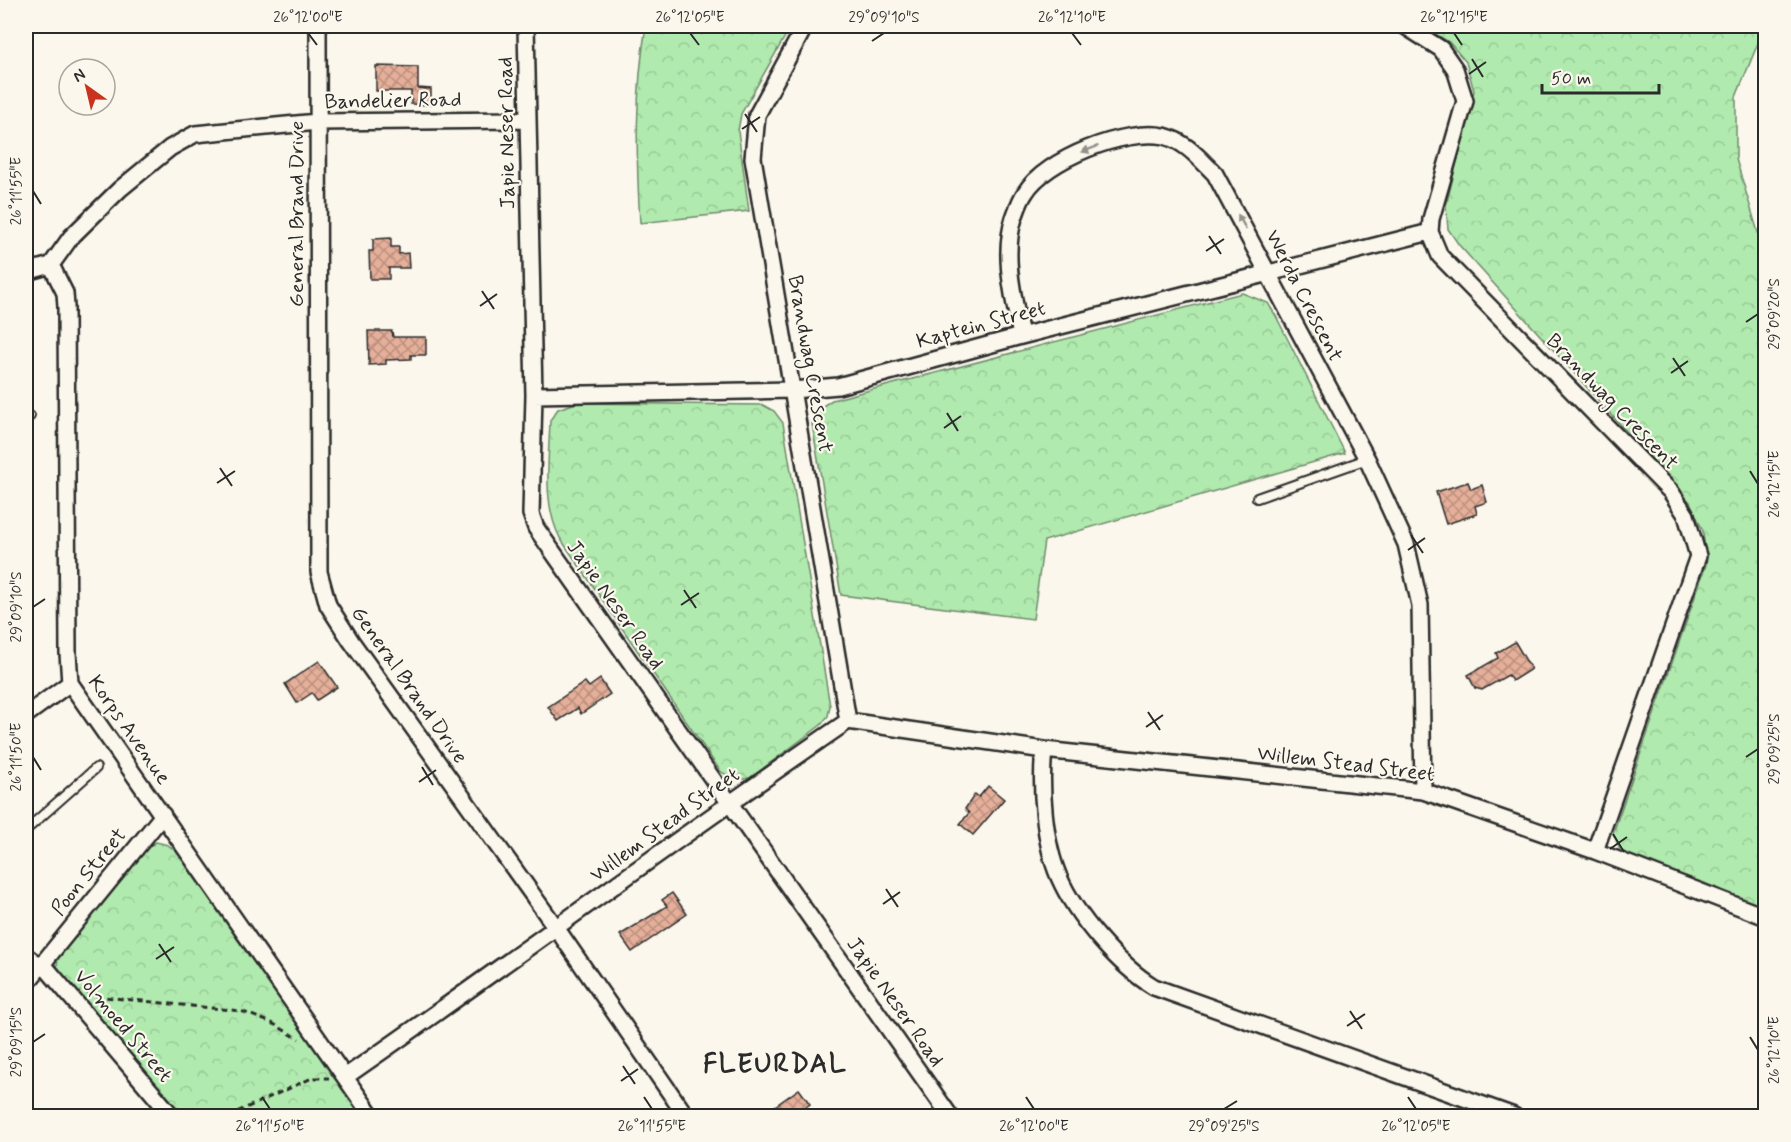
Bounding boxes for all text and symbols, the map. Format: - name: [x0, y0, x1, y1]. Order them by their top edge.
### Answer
- text: 26°12'00"E: [273, 8, 343, 28]
- text: 26°12'05"E: [655, 8, 725, 28]
- text: 29°09'10"S: [849, 8, 919, 28]
- text: 26°12'10"E: [1038, 8, 1106, 28]
- text: 26°12'15"E: [1420, 8, 1488, 28]
- north arrow: [57, 57, 117, 117]
- street label: Japie Neser Road: [492, 57, 522, 209]
- scale bar: [1542, 57, 1659, 95]
- text: N: [69, 64, 90, 87]
- text: 50 m: [1551, 67, 1591, 91]
- street label: Bandelier Road: [324, 86, 462, 116]
- street label: General Brand Drive: [283, 121, 311, 307]
- one-way arrow: [1081, 144, 1099, 154]
- text: 26°11'55"E: [7, 157, 27, 225]
- one-way arrow: [1236, 214, 1247, 230]
- street label: Werda Crescent: [1259, 225, 1349, 367]
- street label: Brandwag Crescent: [780, 273, 839, 455]
- text: 29°09'20"S: [1765, 278, 1785, 350]
- street label: Kaptein Street: [913, 294, 1049, 356]
- street label: Brandwag Crescent: [1539, 328, 1685, 477]
- text: 26°12'15"E: [1765, 450, 1785, 518]
- street label: Japie Neser Road: [560, 535, 670, 675]
- text: 29°09'10"S: [7, 572, 27, 642]
- street label: General Brand Drive: [344, 601, 474, 769]
- street label: Korps Avenue: [81, 670, 177, 790]
- text: 29°09'25"S: [1765, 714, 1785, 784]
- text: 26°11'50"E: [7, 722, 27, 791]
- street label: Willem Stead Street: [1256, 739, 1436, 789]
- street label: Willem Stead Street: [585, 761, 746, 889]
- street label: Poon Street: [45, 822, 133, 922]
- street label: Japie Neser Road: [840, 932, 950, 1072]
- street label: Volmoed Street: [67, 963, 179, 1089]
- text: 29°09'15"S: [7, 1007, 27, 1077]
- text: 26°12'10"E: [1765, 1016, 1785, 1084]
- district label: FLEURDAL: [703, 1047, 847, 1082]
- text: 26°11'50"E: [236, 1117, 305, 1137]
- text: 26°11'55"E: [618, 1117, 686, 1137]
- text: 26°12'00"E: [999, 1117, 1069, 1137]
- text: 29°09'25"S: [1189, 1117, 1259, 1137]
- text: 26°12'05"E: [1381, 1117, 1451, 1137]

